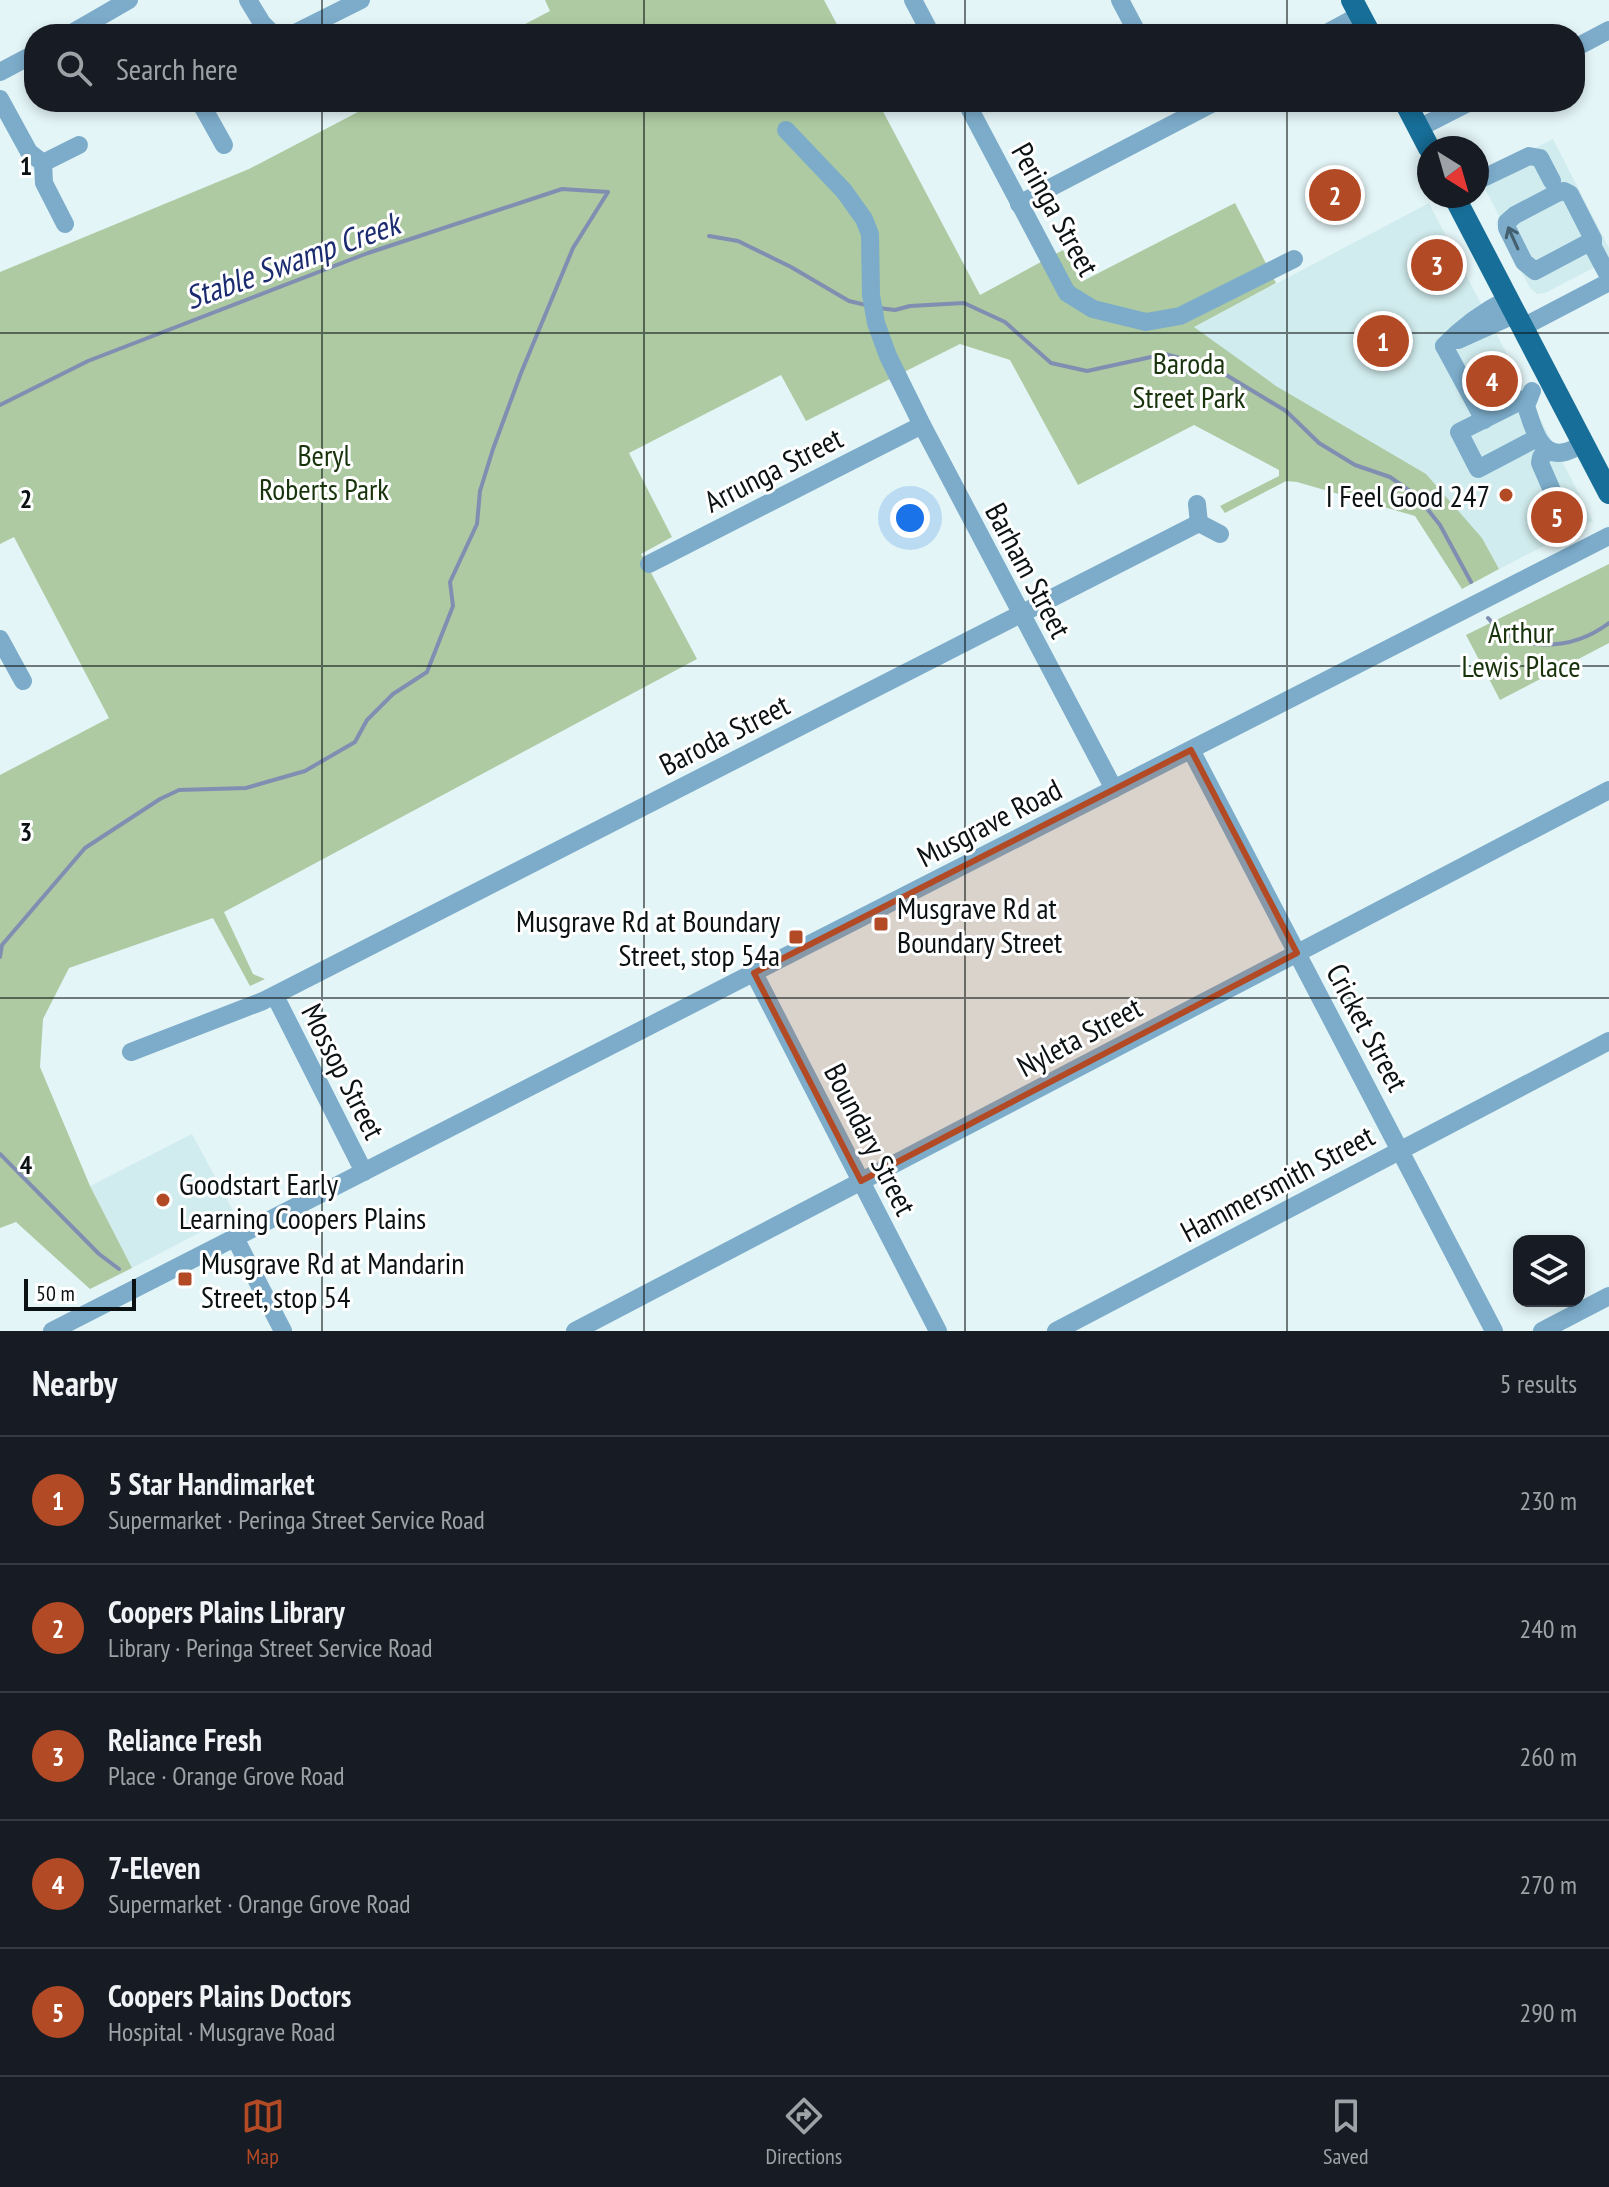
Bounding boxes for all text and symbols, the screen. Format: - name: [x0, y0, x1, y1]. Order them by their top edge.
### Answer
- search box: [24, 24, 1585, 112]
- icon: search: [52, 46, 96, 90]
- text: Search here: [116, 49, 238, 88]
- street label: Peringa Street: [1003, 136, 1109, 283]
- north arrow: [1417, 136, 1489, 208]
- text: 1: [20, 149, 32, 182]
- pin: 2: [1309, 165, 1361, 225]
- water label: Stable Swamp Creek: [179, 201, 408, 318]
- one-way arrow: [1504, 227, 1519, 251]
- pin: 3: [1411, 235, 1463, 295]
- pin: 1: [1357, 311, 1409, 371]
- park label: Baroda Street Park: [1132, 343, 1246, 416]
- pin: 4: [1466, 351, 1518, 411]
- street label: Arrunga Street: [697, 417, 849, 520]
- park label: Beryl Roberts Park: [259, 435, 389, 508]
- place label: I Feel Good 247: [1326, 476, 1490, 515]
- text: 2: [20, 482, 32, 515]
- marker: I Feel Good 247: [1497, 486, 1515, 504]
- pin: 5: [1531, 487, 1583, 547]
- street label: Barham Street: [977, 496, 1081, 645]
- your location: [890, 498, 930, 538]
- park label: Arthur Lewis Place: [1461, 612, 1581, 685]
- street label: Baroda Street: [652, 684, 796, 783]
- street label: Musgrave Road: [910, 769, 1068, 875]
- text: 3: [20, 815, 32, 848]
- place label: Musgrave Rd at Boundary Street: [897, 888, 1063, 961]
- place label: Musgrave Rd at Boundary Street, stop 54a: [516, 901, 781, 974]
- marker: Musgrave Rd at Boundary Street: [872, 915, 890, 933]
- marker: Musgrave Rd at Boundary Street, stop 54a: [787, 928, 805, 946]
- street label: Cricket Street: [1318, 956, 1418, 1098]
- street label: Nyleta Street: [1010, 987, 1149, 1085]
- street label: Mossop Street: [293, 997, 395, 1146]
- street label: Boundary Street: [816, 1056, 926, 1222]
- street label: Hammersmith Street: [1173, 1115, 1381, 1250]
- text: 4: [20, 1148, 33, 1181]
- place label: Goodstart Early Learning Coopers Plains: [179, 1164, 426, 1237]
- marker: Goodstart Early Learning Coopers Plains: [154, 1191, 172, 1209]
- map controls: [1513, 1235, 1585, 1307]
- button: layers: [1513, 1235, 1585, 1307]
- place label: Musgrave Rd at Mandarin Street, stop 54: [201, 1243, 464, 1316]
- marker: Musgrave Rd at Mandarin Street, stop 54: [176, 1270, 194, 1288]
- scale bar: [24, 1275, 136, 1311]
- text: 50 m: [36, 1279, 75, 1307]
- text: Nearby: [32, 1361, 117, 1405]
- text: 5 results: [1500, 1367, 1577, 1400]
- text: 5 Star Handimarket: [108, 1464, 314, 1503]
- text: 1: [52, 1484, 64, 1517]
- text: 230 m: [1519, 1484, 1577, 1517]
- text: Supermarket · Peringa Street Service Road: [108, 1503, 485, 1536]
- text: Coopers Plains Library: [108, 1592, 345, 1631]
- text: 2: [52, 1612, 64, 1645]
- text: 240 m: [1519, 1612, 1577, 1645]
- text: Library · Peringa Street Service Road: [108, 1631, 432, 1664]
- text: Reliance Fresh: [108, 1720, 262, 1759]
- text: 3: [52, 1740, 64, 1773]
- text: 260 m: [1519, 1740, 1577, 1773]
- text: Place · Orange Grove Road: [108, 1759, 345, 1792]
- text: 7-Eleven: [108, 1848, 201, 1887]
- text: 4: [52, 1868, 64, 1901]
- text: 270 m: [1519, 1868, 1577, 1901]
- text: Supermarket · Orange Grove Road: [108, 1887, 411, 1920]
- text: Coopers Plains Doctors: [108, 1976, 351, 2015]
- text: 5: [52, 1996, 64, 2029]
- text: 290 m: [1519, 1996, 1577, 2029]
- text: Hospital · Musgrave Road: [108, 2015, 335, 2048]
- tab: Map: [241, 2094, 285, 2170]
- tab: Directions: [766, 2094, 842, 2170]
- tab: Saved: [1323, 2094, 1368, 2170]

